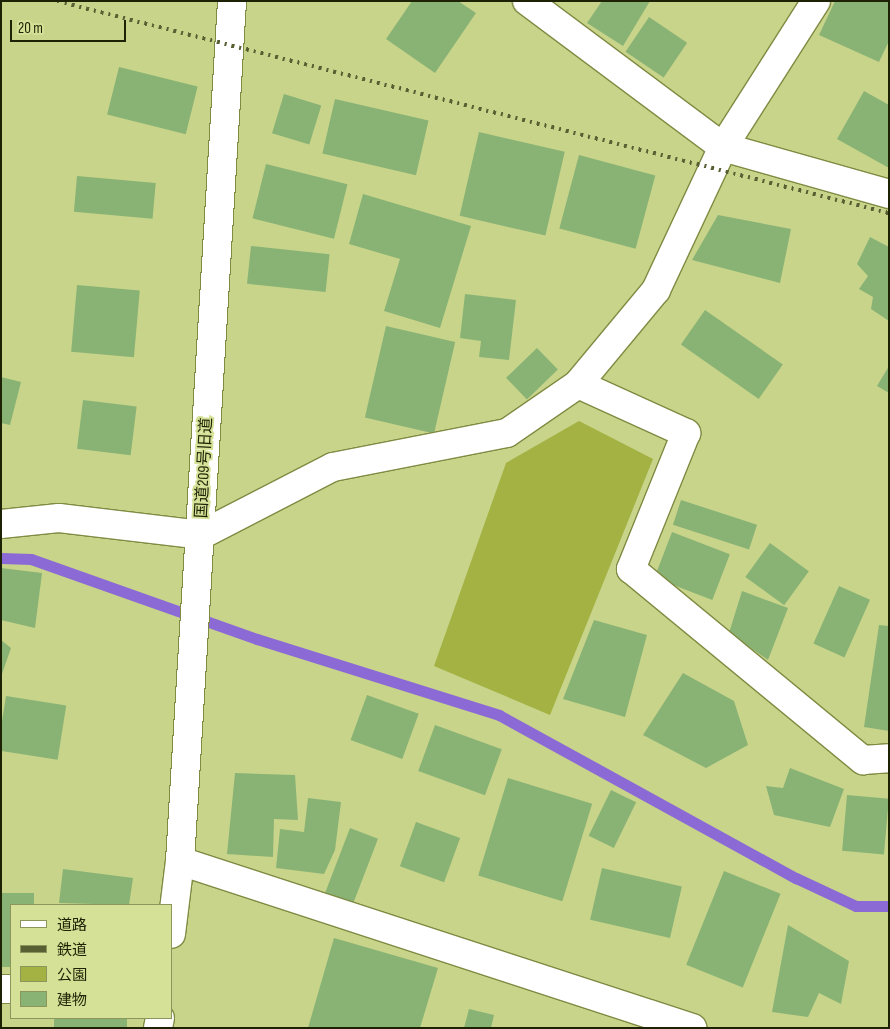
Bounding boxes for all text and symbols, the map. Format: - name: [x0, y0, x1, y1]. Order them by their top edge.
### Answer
- scale bar: [12, 10, 129, 42]
- text: 20 m: [18, 19, 43, 38]
- street label: 国道209号旧道: [193, 417, 217, 519]
- legend: [10, 904, 172, 1019]
- text: 道路: [57, 916, 87, 935]
- text: 鉄道: [57, 941, 87, 960]
- text: 公園: [57, 966, 87, 985]
- text: 建物: [57, 991, 87, 1010]

